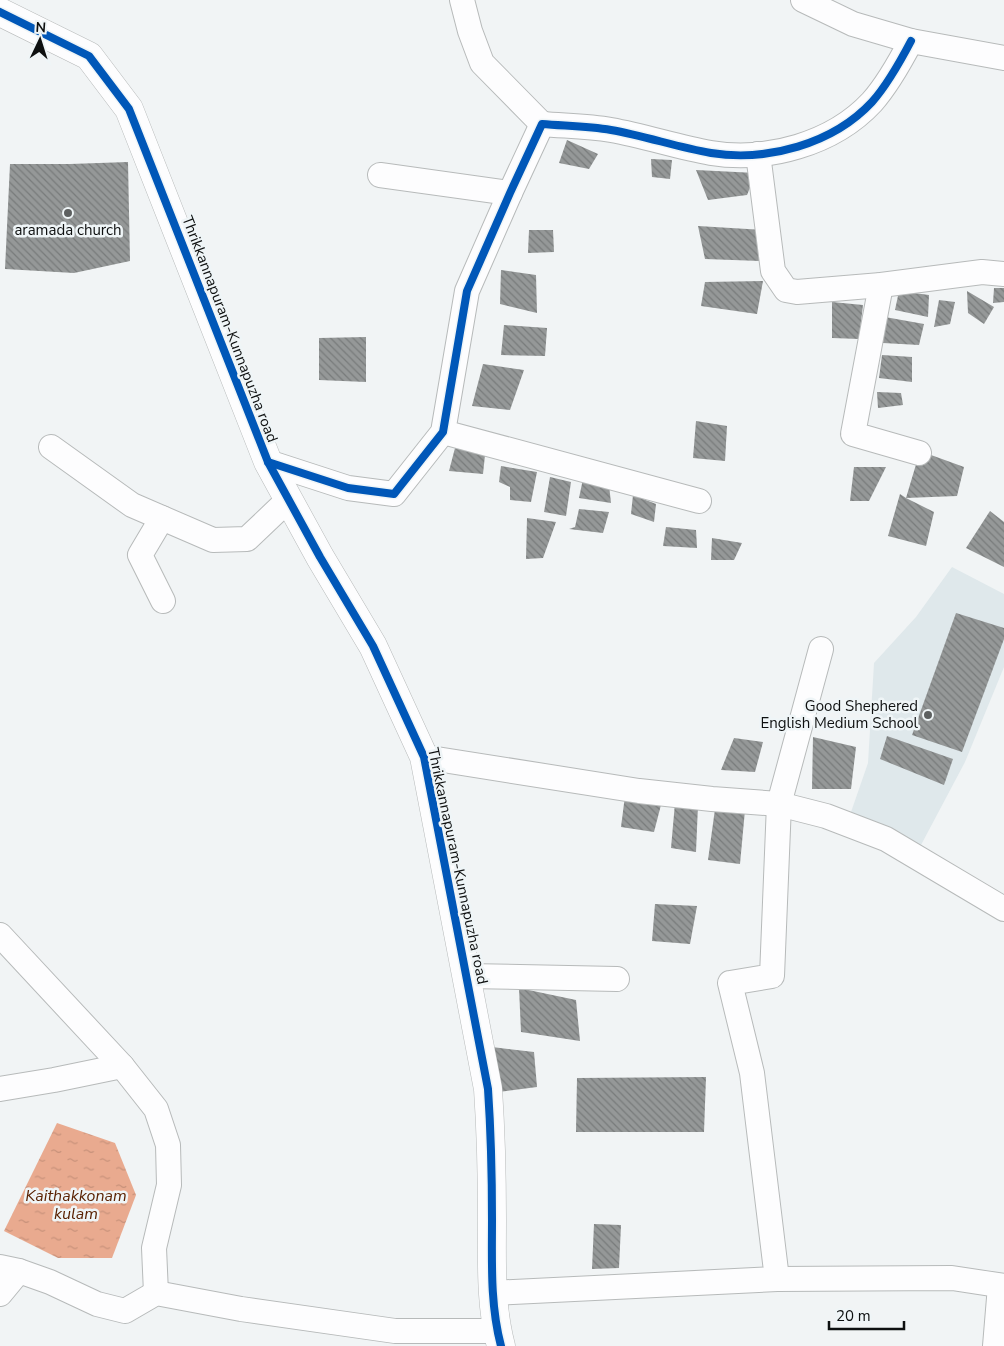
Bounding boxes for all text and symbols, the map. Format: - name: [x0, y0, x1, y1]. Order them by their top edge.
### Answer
- north arrow: [15, 15, 65, 65]
- text: N: [35, 18, 47, 37]
- marker: aramada church: [62, 207, 74, 219]
- street label: Thrikkannapuram-Kunnapuzha road: [177, 213, 283, 445]
- place label: aramada church: [14, 220, 122, 240]
- place label: Good Shephered English Medium School: [760, 696, 919, 733]
- marker: Good Shephered English Medium School: [922, 709, 934, 721]
- street label: Thrikkannapuram-Kunnapuzha road: [423, 746, 493, 986]
- water label: Kaithakkonam kulam: [25, 1185, 127, 1225]
- scale bar: [829, 1298, 904, 1330]
- text: 20 m: [836, 1306, 871, 1326]

